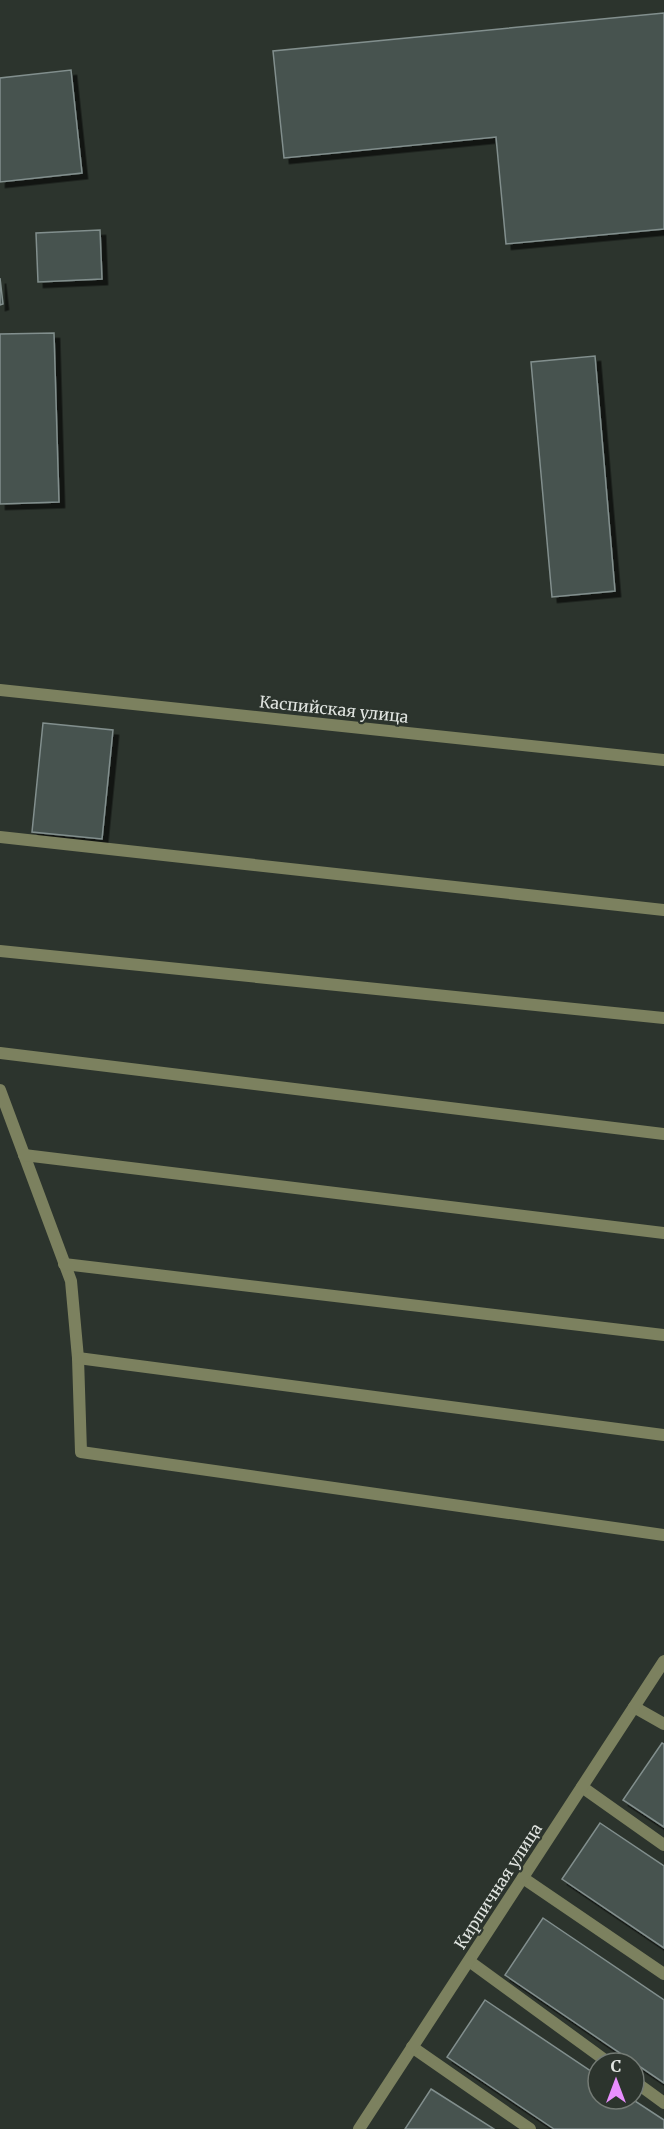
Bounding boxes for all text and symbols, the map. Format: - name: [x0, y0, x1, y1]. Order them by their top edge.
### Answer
- street label: Каспийская улица: [258, 691, 410, 727]
- street label: Кирпичная улица: [450, 1819, 546, 1953]
- north arrow: [586, 2051, 646, 2111]
- text: С: [611, 2056, 621, 2076]

